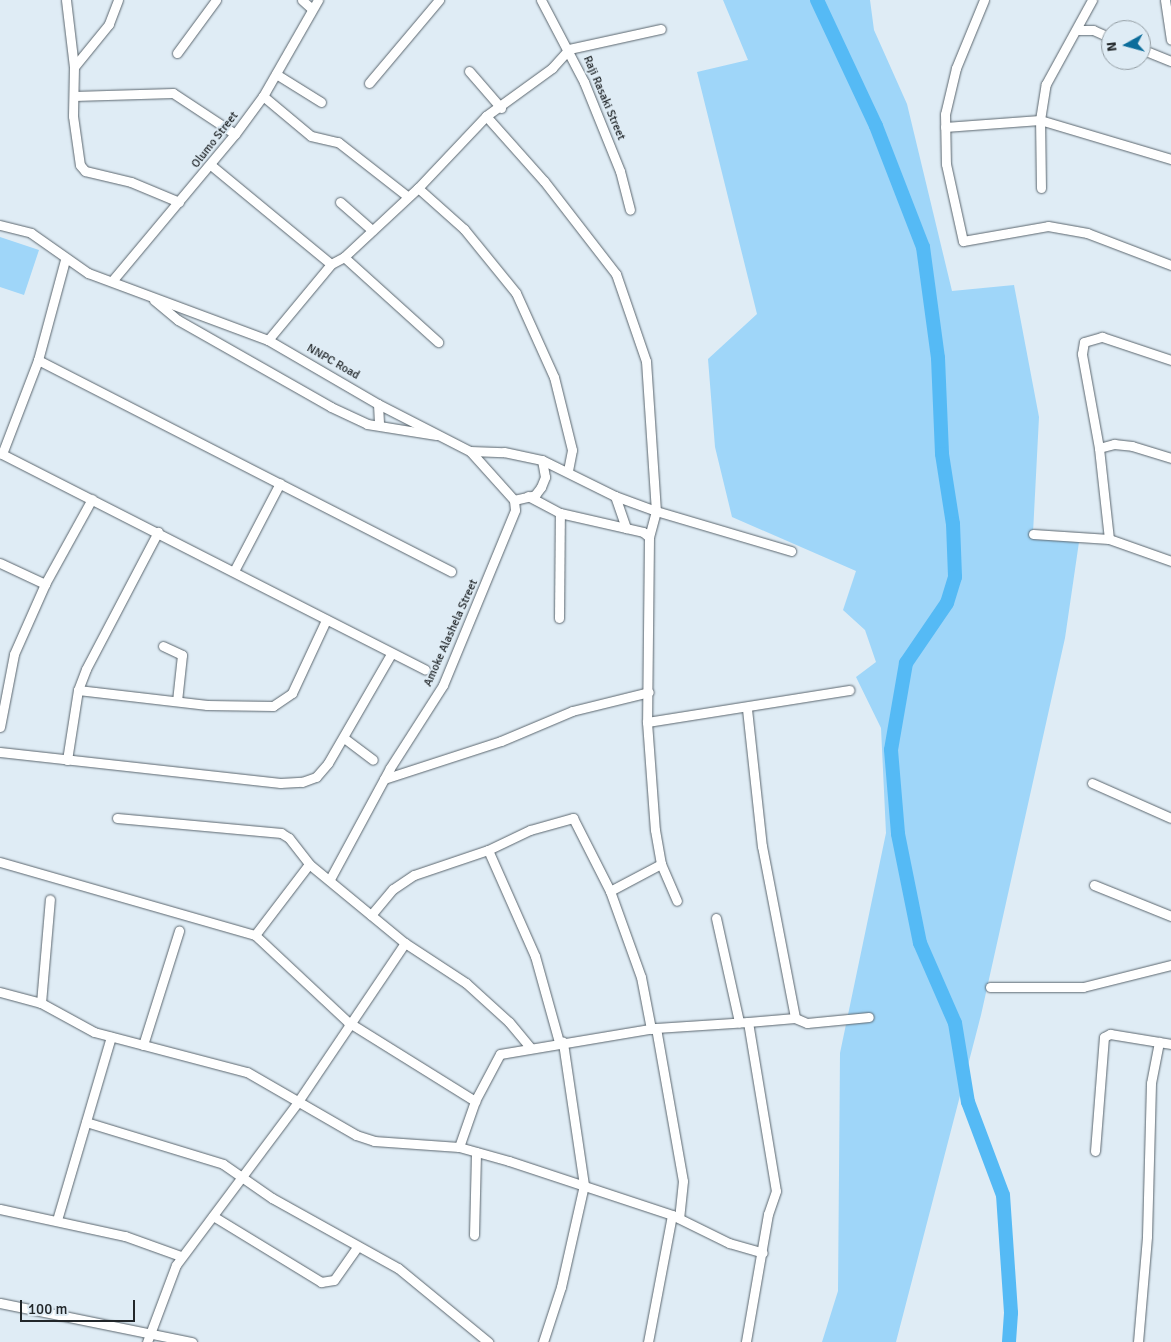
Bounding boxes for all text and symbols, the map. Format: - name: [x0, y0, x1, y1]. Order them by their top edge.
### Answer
- north arrow: [1101, 20, 1151, 70]
- text: N: [1103, 41, 1121, 53]
- street label: Raji Rasaki Street: [580, 54, 628, 142]
- street label: Olumo Street: [189, 109, 241, 171]
- street label: NNPC Road: [304, 341, 362, 383]
- street label: Amoke Alashela Street: [421, 577, 481, 689]
- scale bar: [22, 1290, 138, 1322]
- text: 100 m: [28, 1300, 68, 1318]

